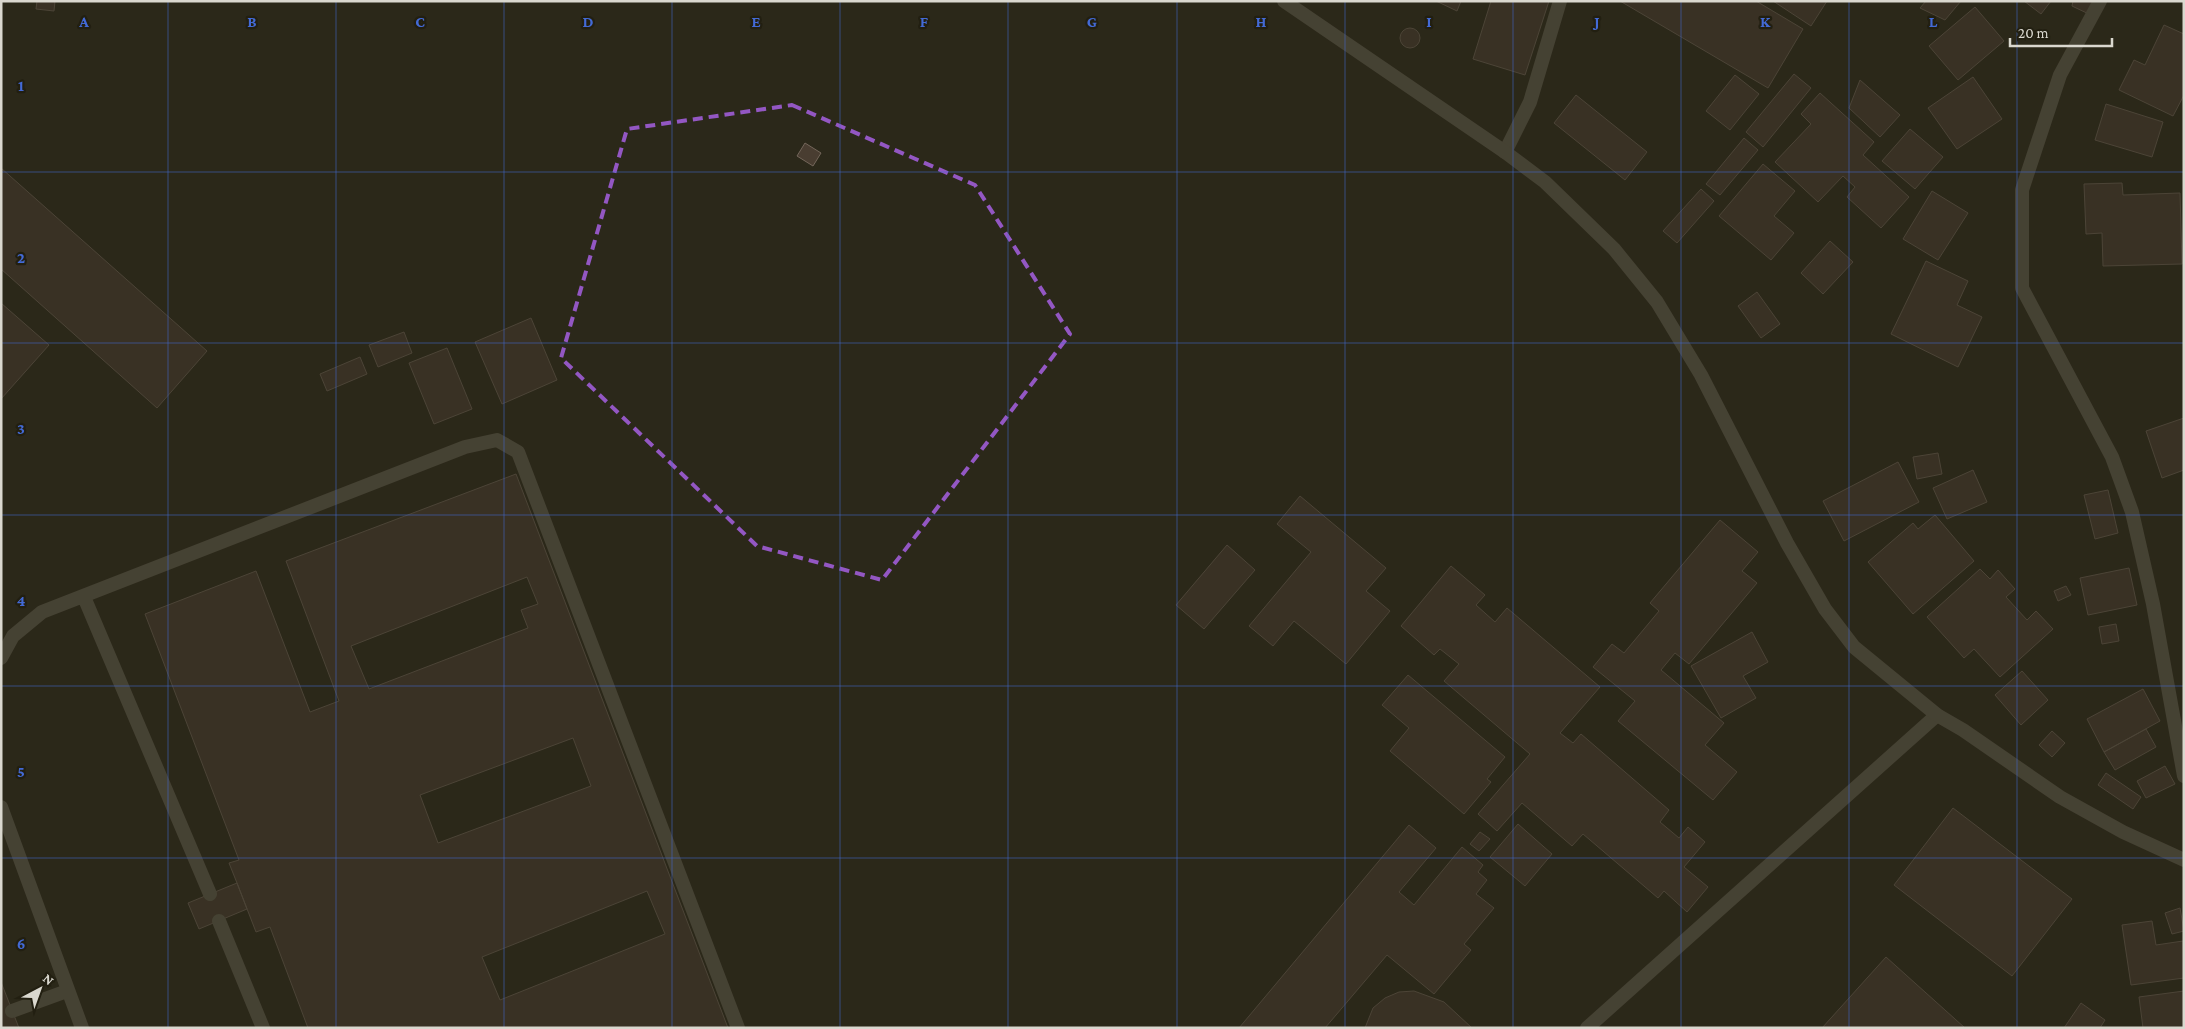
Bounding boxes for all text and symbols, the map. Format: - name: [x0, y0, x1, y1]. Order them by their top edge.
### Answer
- text: A: [78, 13, 89, 30]
- text: B: [247, 13, 257, 30]
- text: C: [415, 13, 425, 30]
- text: D: [582, 13, 594, 30]
- text: E: [751, 13, 761, 30]
- text: F: [920, 13, 929, 30]
- text: G: [1087, 13, 1097, 30]
- text: H: [1256, 13, 1267, 30]
- text: I: [1426, 13, 1432, 30]
- text: J: [1592, 13, 1600, 30]
- text: K: [1760, 13, 1771, 30]
- text: L: [1929, 13, 1938, 30]
- scale bar: [2010, 15, 2112, 47]
- text: 20 m: [2018, 25, 2049, 41]
- text: 1: [18, 77, 24, 94]
- text: 2: [17, 249, 25, 266]
- text: 3: [17, 420, 25, 437]
- text: 4: [17, 592, 26, 609]
- text: 5: [17, 763, 25, 780]
- text: 6: [17, 935, 25, 952]
- north arrow: [15, 964, 65, 1014]
- text: N: [40, 970, 58, 989]

